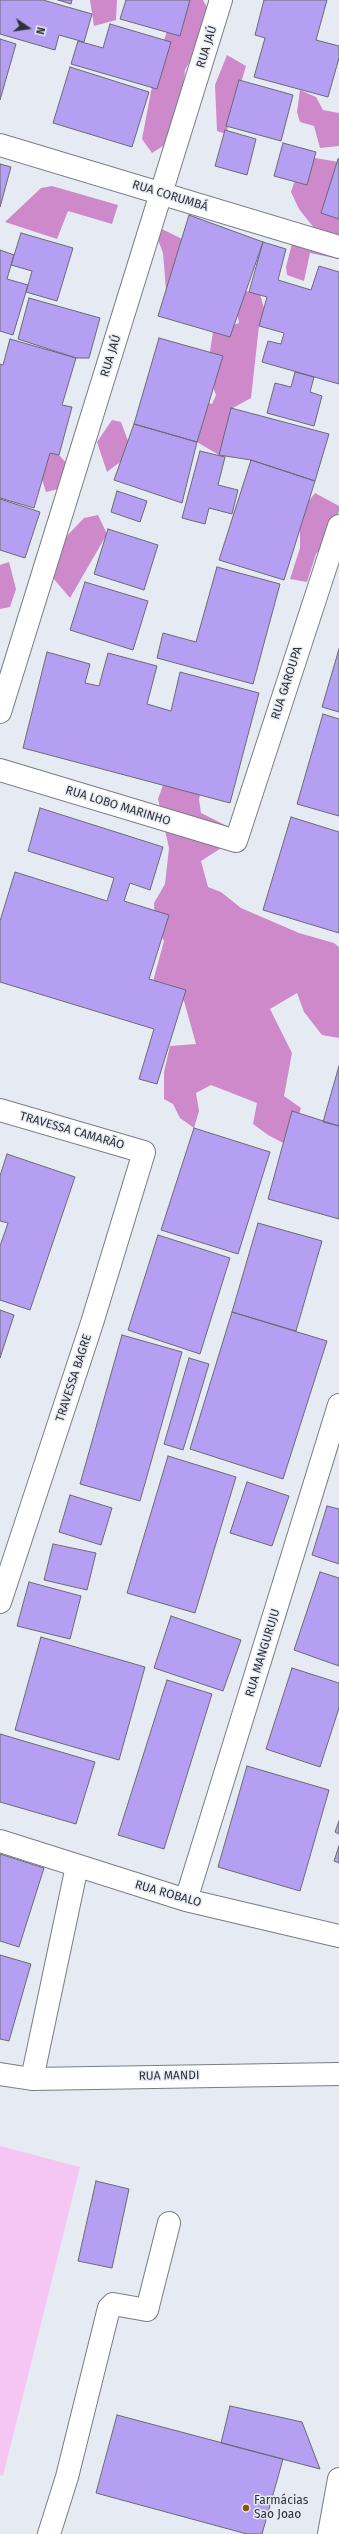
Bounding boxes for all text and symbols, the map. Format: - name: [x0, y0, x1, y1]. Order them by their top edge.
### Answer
- north arrow: [8, 8, 48, 48]
- street label: RUA JAÚ: [194, 24, 220, 70]
- text: N: [33, 26, 47, 36]
- street label: RUA CORUMBÁ: [130, 178, 210, 214]
- street label: RUA JAÚ: [98, 333, 124, 379]
- street label: RUA GAROUPA: [268, 645, 306, 721]
- street label: RUA LOBO MARINHO: [64, 783, 172, 829]
- street label: TRAVESSA CAMARÃO: [18, 1109, 126, 1153]
- street label: TRAVESSA BAGRE: [53, 1332, 95, 1424]
- street label: RUA MANGURUJU: [243, 1607, 283, 1699]
- street label: RUA ROBALO: [133, 1878, 203, 1910]
- street label: RUA MANDI: [139, 2068, 199, 2084]
- place label: Farmácias Sao Joao: [254, 2494, 308, 2522]
- marker: Farmácias Sao Joao: [241, 2503, 251, 2513]

